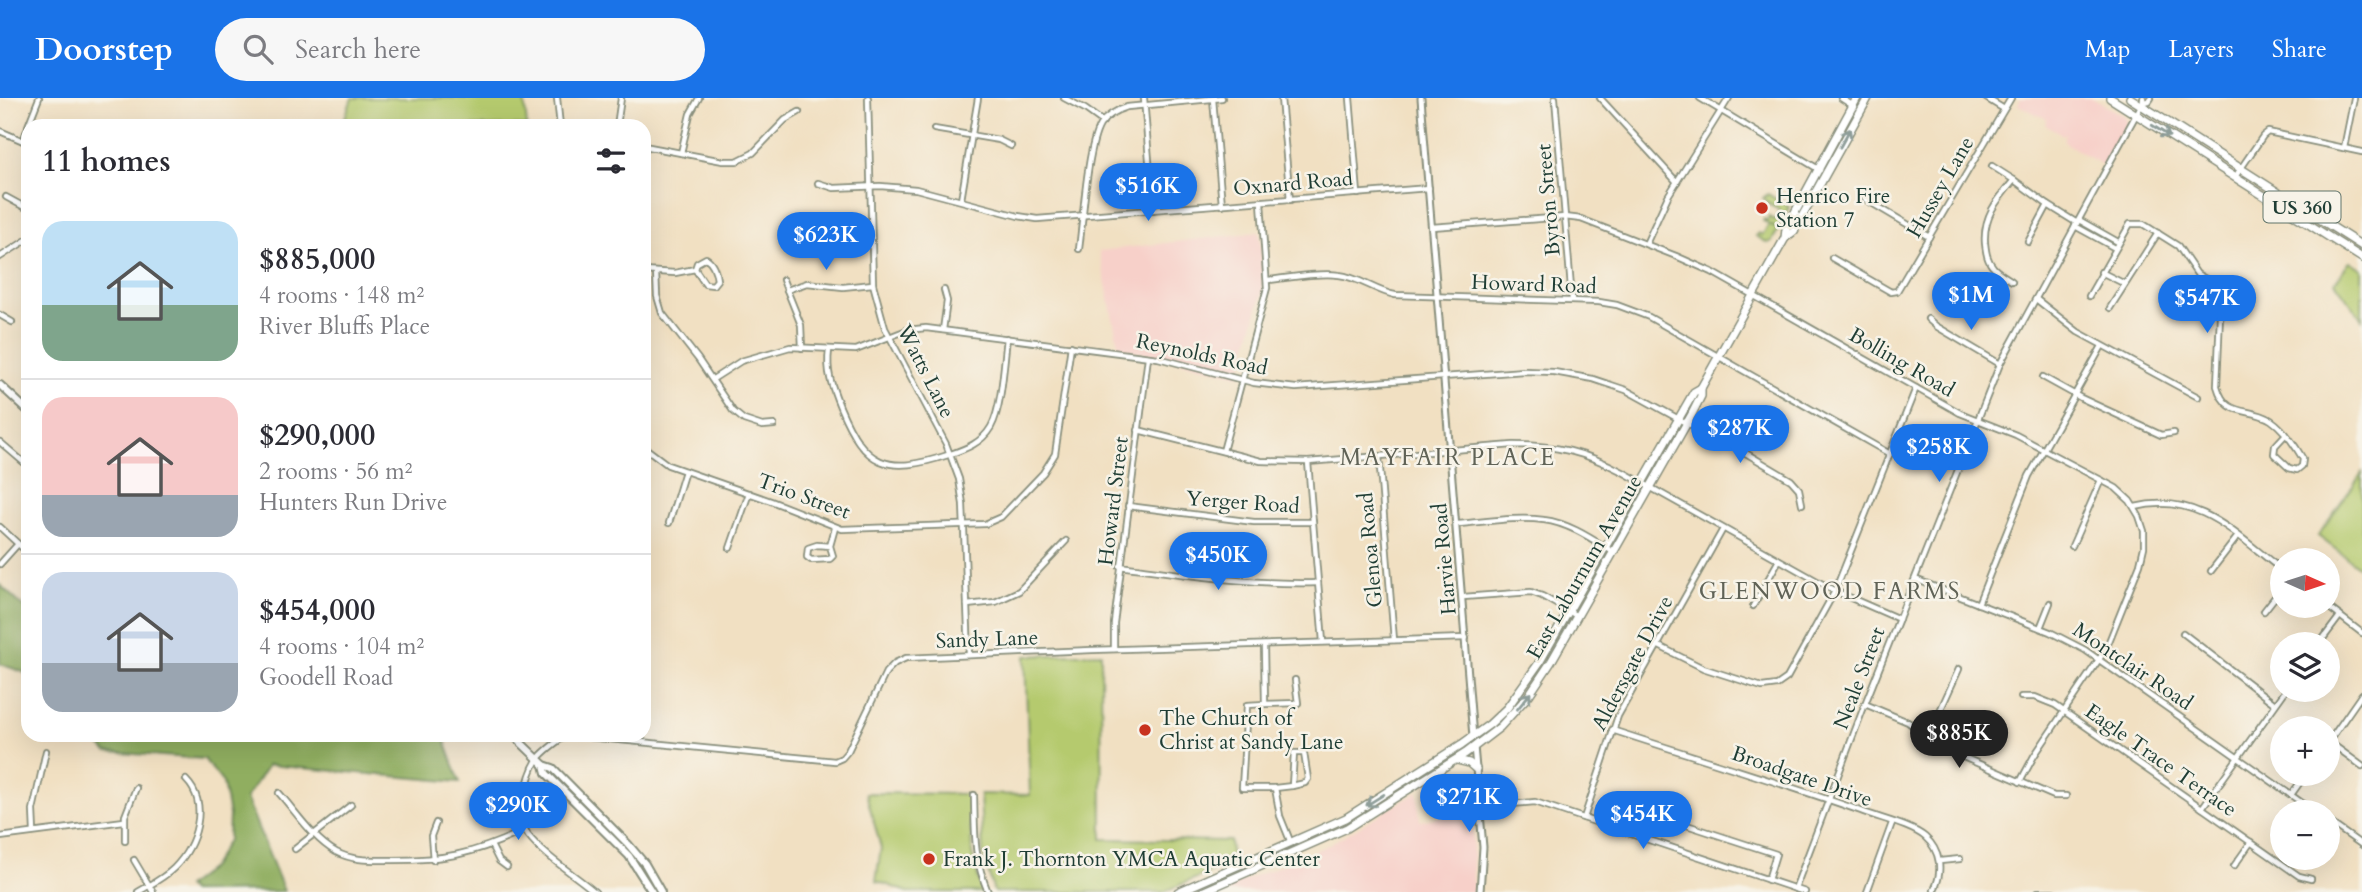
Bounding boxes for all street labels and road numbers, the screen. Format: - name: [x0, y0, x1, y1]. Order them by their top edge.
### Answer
- street label: Hussey Lane: [1900, 131, 1981, 243]
- street label: Byron Street: [1529, 142, 1568, 257]
- street label: Oxnard Road: [1232, 164, 1354, 203]
- road number: US 360: [2264, 192, 2340, 222]
- street label: Howard Road: [1471, 268, 1597, 301]
- street label: Watts Lane: [889, 319, 962, 423]
- street label: Bolling Road: [1844, 320, 1960, 404]
- street label: Reynolds Road: [1133, 326, 1270, 383]
- street label: Howard Street: [1091, 435, 1136, 567]
- street label: Trio Street: [754, 466, 854, 527]
- street label: East Laburnum Avenue: [1520, 470, 1649, 665]
- street label: Yerger Road: [1185, 484, 1301, 521]
- street label: Glenoa Road: [1351, 491, 1390, 609]
- street label: Harvie Road: [1425, 502, 1464, 616]
- street label: Aldersgate Drive: [1585, 591, 1680, 736]
- street label: Montclair Road: [2067, 616, 2198, 717]
- street label: Neale Street: [1827, 622, 1892, 734]
- street label: Sandy Lane: [935, 623, 1039, 656]
- street label: Eagle Trace Terrace: [2079, 697, 2243, 824]
- street label: Broadgate Drive: [1728, 739, 1876, 814]

